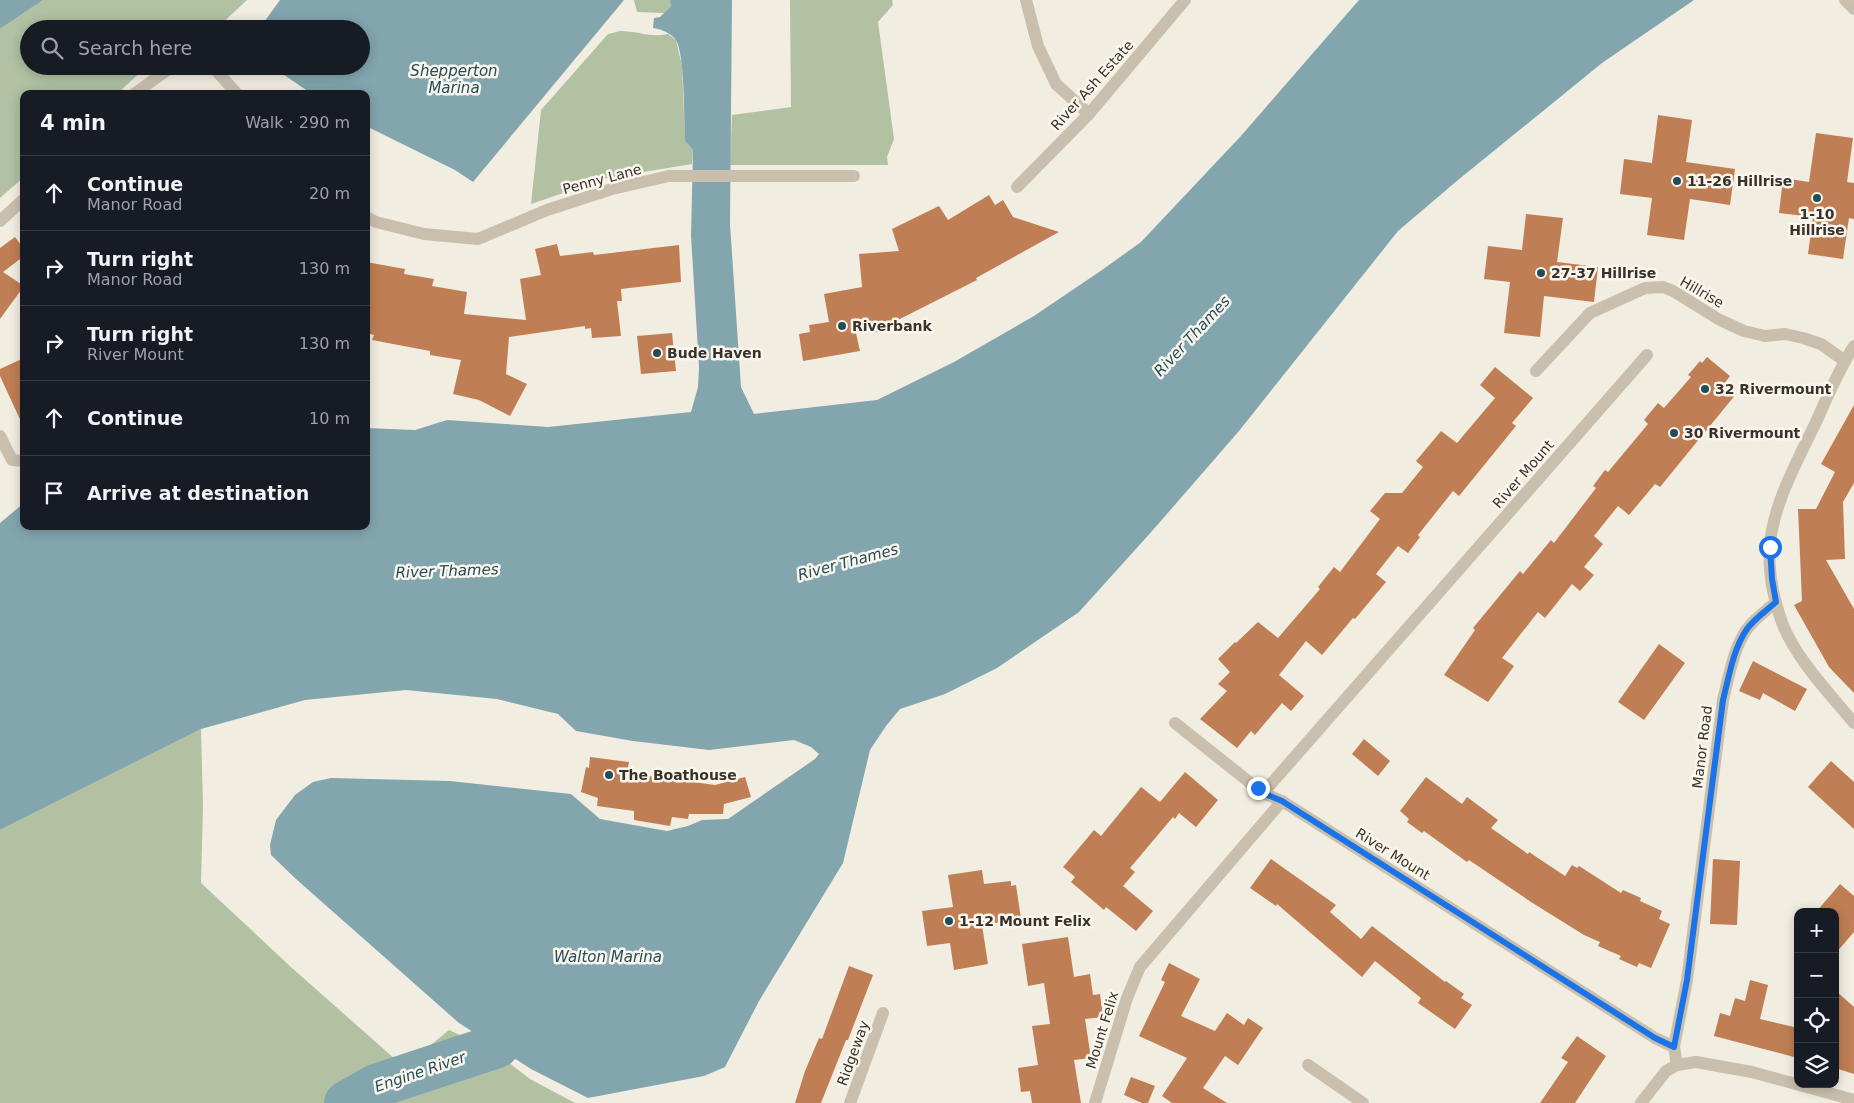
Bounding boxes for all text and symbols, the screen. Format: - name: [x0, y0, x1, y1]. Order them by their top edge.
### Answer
- search box: [20, 20, 370, 75]
- icon: search: [38, 34, 66, 62]
- text: Search here: [78, 37, 192, 59]
- street label: River Ash Estate: [1048, 37, 1136, 133]
- water label: Shepperton Marina: [410, 62, 498, 97]
- text: 4 min: [40, 111, 106, 135]
- text: Walk · 290 m: [245, 113, 350, 132]
- street label: Penny Lane: [561, 161, 643, 197]
- text: Continue: [87, 173, 183, 195]
- place label: 11-26 Hillrise: [1687, 173, 1792, 189]
- marker: 11-26 Hillrise: [1671, 175, 1683, 187]
- icon: ahead: [40, 179, 68, 207]
- text: 20 m: [309, 184, 350, 203]
- marker: 1-10 Hillrise: [1811, 192, 1823, 204]
- text: Manor Road: [87, 195, 182, 214]
- place label: 1-10 Hillrise: [1789, 206, 1845, 238]
- text: Turn right: [87, 248, 193, 270]
- icon: right: [40, 254, 68, 282]
- text: 130 m: [299, 259, 350, 278]
- place label: 27-37 Hillrise: [1551, 265, 1656, 281]
- marker: 27-37 Hillrise: [1535, 267, 1547, 279]
- text: Manor Road: [87, 270, 182, 289]
- street label: Hillrise: [1677, 273, 1727, 311]
- water label: River Thames: [1150, 292, 1234, 380]
- place label: Riverbank: [852, 318, 933, 334]
- marker: Riverbank: [836, 320, 848, 332]
- text: Turn right: [87, 323, 193, 345]
- icon: right: [40, 329, 68, 357]
- text: 130 m: [299, 334, 350, 353]
- text: River Mount: [87, 345, 184, 364]
- place label: Bude Haven: [667, 345, 762, 361]
- marker: Bude Haven: [651, 347, 663, 359]
- place label: 32 Rivermount: [1715, 381, 1832, 397]
- marker: 32 Rivermount: [1699, 383, 1711, 395]
- icon: ahead: [40, 404, 68, 432]
- text: Continue: [87, 407, 183, 429]
- text: 10 m: [309, 409, 350, 428]
- place label: 30 Rivermount: [1684, 425, 1801, 441]
- marker: 30 Rivermount: [1668, 427, 1680, 439]
- street label: River Mount: [1489, 436, 1557, 511]
- icon: arrive: [40, 479, 68, 507]
- text: Arrive at destination: [87, 482, 309, 504]
- route start: [1759, 536, 1782, 559]
- water label: River Thames: [796, 540, 900, 584]
- water label: River Thames: [395, 560, 499, 582]
- street label: Manor Road: [1689, 705, 1715, 789]
- place label: The Boathouse: [619, 767, 737, 783]
- marker: The Boathouse: [603, 769, 615, 781]
- route end: [1247, 777, 1270, 800]
- street label: River Mount: [1353, 825, 1434, 883]
- map controls: [1794, 908, 1839, 1088]
- button: +: [1794, 908, 1839, 953]
- place label: 1-12 Mount Felix: [959, 913, 1091, 929]
- marker: 1-12 Mount Felix: [943, 915, 955, 927]
- water label: Walton Marina: [554, 948, 662, 966]
- button: −: [1794, 953, 1839, 998]
- street label: Mount Felix: [1083, 989, 1121, 1071]
- button: locate: [1794, 998, 1839, 1043]
- street label: Ridgeway: [834, 1018, 872, 1088]
- button: layers: [1794, 1043, 1839, 1088]
- water label: Engine River: [372, 1048, 469, 1096]

